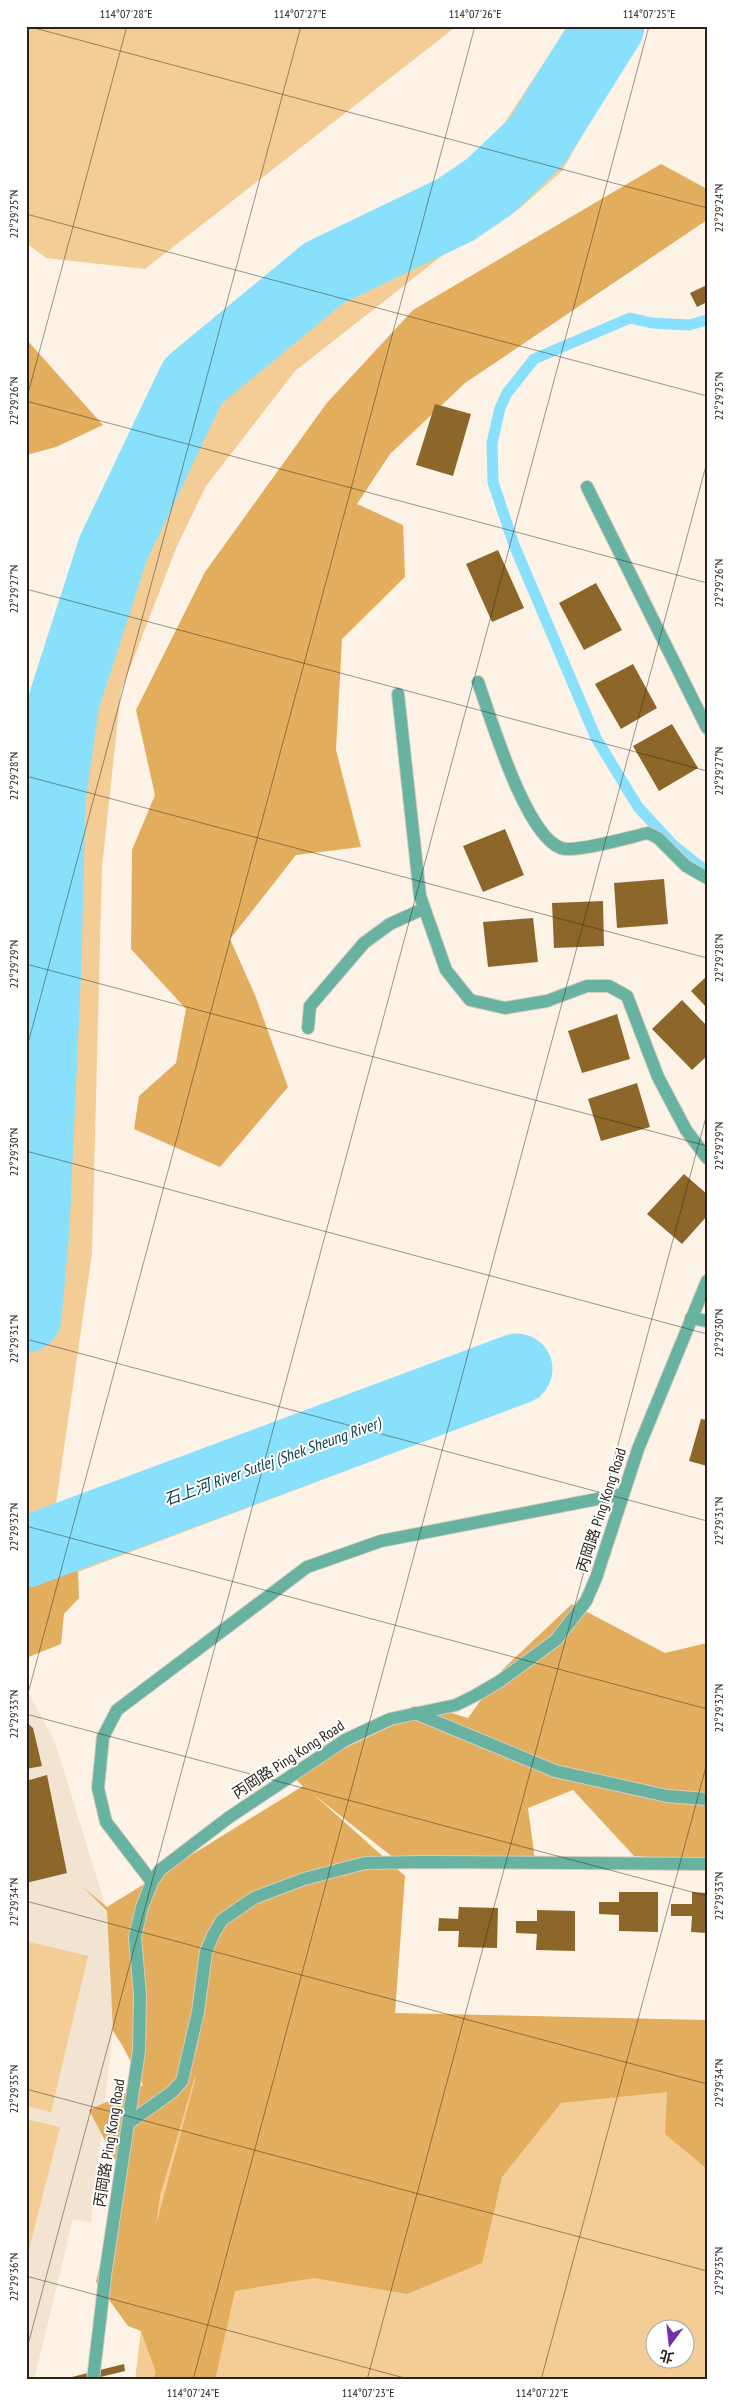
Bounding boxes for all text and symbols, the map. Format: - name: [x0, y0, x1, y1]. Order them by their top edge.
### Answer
- text: 114°07'28"E: [100, 6, 152, 21]
- text: 114°07'27"E: [274, 6, 326, 21]
- text: 114°07'26"E: [449, 6, 501, 21]
- text: 114°07'25"E: [623, 6, 675, 21]
- text: 22°29'24"N: [711, 184, 726, 232]
- text: 22°29'25"N: [6, 190, 21, 238]
- text: 22°29'25"N: [711, 372, 726, 420]
- text: 22°29'26"N: [6, 377, 21, 425]
- text: 22°29'26"N: [711, 559, 726, 607]
- text: 22°29'27"N: [6, 565, 21, 613]
- text: 22°29'27"N: [711, 747, 726, 795]
- text: 22°29'28"N: [6, 752, 21, 800]
- text: 22°29'28"N: [711, 934, 726, 982]
- text: 22°29'29"N: [6, 940, 21, 988]
- text: 22°29'29"N: [711, 1122, 726, 1170]
- text: 22°29'30"N: [6, 1128, 21, 1176]
- text: 22°29'30"N: [711, 1309, 726, 1357]
- text: 22°29'31"N: [6, 1315, 21, 1363]
- water label: 石上河 River Sutlej (Shek Sheung River): [161, 1412, 385, 1510]
- street label: 丙岡路 Ping Kong Road: [572, 1445, 630, 1575]
- text: 22°29'31"N: [711, 1497, 726, 1545]
- text: 22°29'32"N: [6, 1503, 21, 1551]
- text: 22°29'32"N: [711, 1684, 726, 1732]
- text: 22°29'33"N: [6, 1690, 21, 1738]
- street label: 丙岡路 Ping Kong Road: [228, 1716, 348, 1802]
- text: 22°29'33"N: [711, 1872, 726, 1920]
- text: 22°29'34"N: [6, 1878, 21, 1926]
- text: 22°29'34"N: [711, 2059, 726, 2107]
- text: 22°29'35"N: [6, 2065, 21, 2113]
- street label: 丙岡路 Ping Kong Road: [89, 2078, 129, 2208]
- text: 22°29'35"N: [711, 2247, 726, 2295]
- text: 22°29'36"N: [6, 2253, 21, 2301]
- north arrow: [646, 2318, 696, 2368]
- text: 北: [658, 2346, 676, 2367]
- text: 114°07'24"E: [167, 2385, 219, 2400]
- text: 114°07'23"E: [342, 2385, 394, 2400]
- text: 114°07'22"E: [516, 2385, 568, 2400]

